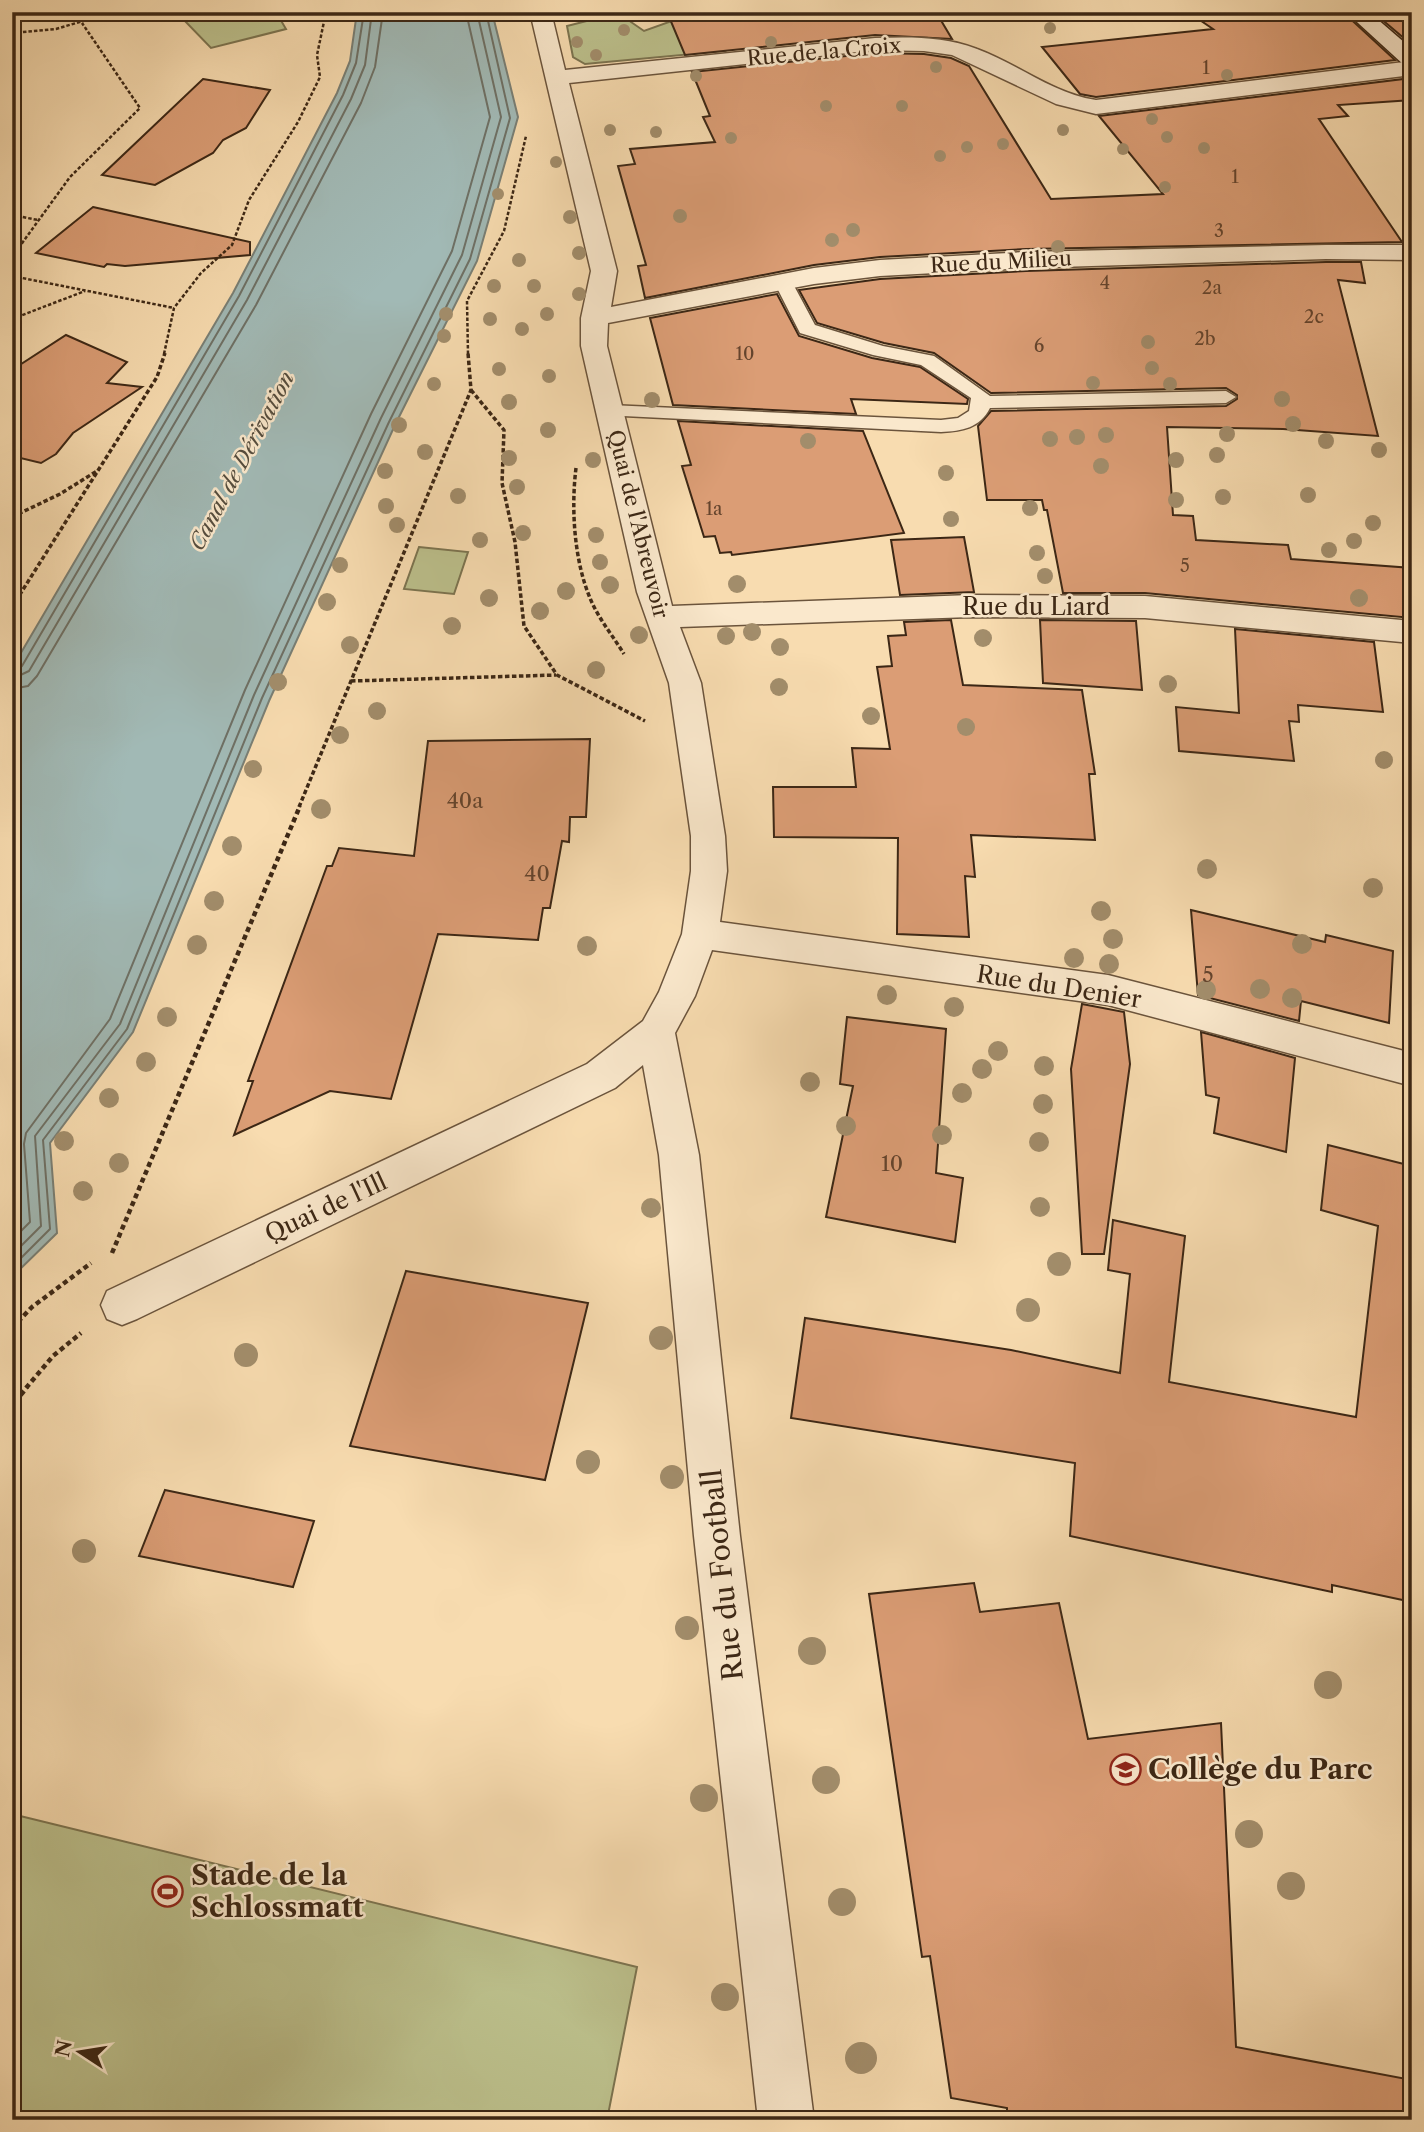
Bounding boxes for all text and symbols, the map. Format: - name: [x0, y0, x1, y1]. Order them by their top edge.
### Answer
- street label: Rue de la Croix: [746, 32, 903, 71]
- house number: 1: [1202, 57, 1210, 79]
- house number: 1: [1231, 166, 1239, 188]
- house number: 3: [1214, 220, 1224, 242]
- street label: Rue du Milieu: [929, 245, 1073, 278]
- house number: 4: [1100, 272, 1110, 294]
- house number: 2a: [1202, 277, 1222, 299]
- house number: 2c: [1304, 306, 1324, 328]
- house number: 2b: [1194, 328, 1216, 350]
- house number: 6: [1034, 335, 1044, 357]
- house number: 10: [736, 343, 754, 365]
- water label: Canal de Dérivation: [184, 367, 299, 554]
- street label: Quai de l'Abreuvoir: [603, 427, 674, 621]
- house number: 1a: [705, 498, 723, 520]
- house number: 5: [1180, 555, 1190, 577]
- street label: Rue du Liard: [962, 592, 1110, 621]
- house number: 40a: [447, 788, 484, 813]
- house number: 40: [524, 861, 550, 886]
- street label: Rue du Denier: [974, 959, 1144, 1014]
- house number: 5: [1202, 962, 1214, 987]
- house number: 10: [881, 1151, 903, 1176]
- street label: Quai de l'Ill: [260, 1167, 391, 1248]
- street label: Rue du Football: [694, 1468, 750, 1682]
- school or university icon: Collège du Parc: [1108, 1752, 1142, 1786]
- place label: Collège du Parc: [1148, 1752, 1372, 1786]
- place label: Stade de la Schlossmatt: [191, 1858, 365, 1924]
- sports icon: Stade de la Schlossmatt: [151, 1874, 185, 1908]
- north arrow: [46, 2016, 116, 2086]
- text: N: [51, 2038, 77, 2059]

